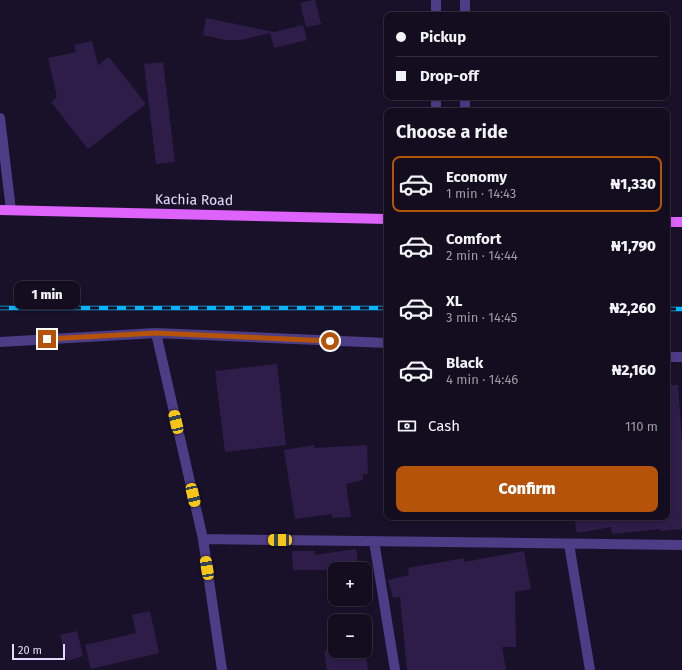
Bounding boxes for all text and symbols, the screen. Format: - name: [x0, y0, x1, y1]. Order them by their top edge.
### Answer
- text: Pickup: [420, 28, 466, 46]
- text: Drop-off: [420, 67, 479, 85]
- text: Choose a ride: [396, 121, 508, 143]
- icon: car: [398, 166, 434, 202]
- text: Economy: [446, 168, 507, 186]
- text: ₦1,330: [611, 175, 656, 193]
- text: 1 min · 14:43: [446, 186, 516, 201]
- street label: Kachia Road: [155, 191, 233, 209]
- icon: car: [398, 228, 434, 264]
- text: Comfort: [446, 230, 502, 248]
- text: ₦1,790: [611, 237, 656, 255]
- text: 2 min · 14:44: [446, 248, 518, 263]
- callout: 1 min: [14, 281, 80, 309]
- text: 1 min: [31, 287, 63, 302]
- icon: car: [398, 290, 434, 326]
- text: XL: [446, 292, 462, 310]
- text: ₦2,260: [609, 299, 656, 317]
- text: 3 min · 14:45: [446, 310, 517, 325]
- route end: [38, 330, 56, 348]
- route start: [321, 332, 339, 350]
- icon: car: [398, 352, 434, 388]
- text: Black: [446, 354, 483, 372]
- text: ₦2,160: [612, 361, 656, 379]
- text: 4 min · 14:46: [446, 372, 518, 387]
- car: [167, 409, 185, 435]
- icon: cash: [396, 415, 418, 437]
- text: Cash: [428, 417, 460, 435]
- text: 110 m: [625, 419, 658, 434]
- button: Confirm: [396, 466, 658, 512]
- car: [184, 482, 202, 508]
- car: [268, 534, 292, 546]
- car: [199, 555, 215, 581]
- map controls: [328, 562, 372, 658]
- button: +: [328, 562, 372, 606]
- button: −: [328, 614, 372, 658]
- scale bar: [12, 642, 65, 661]
- text: 20 m: [18, 644, 42, 657]

